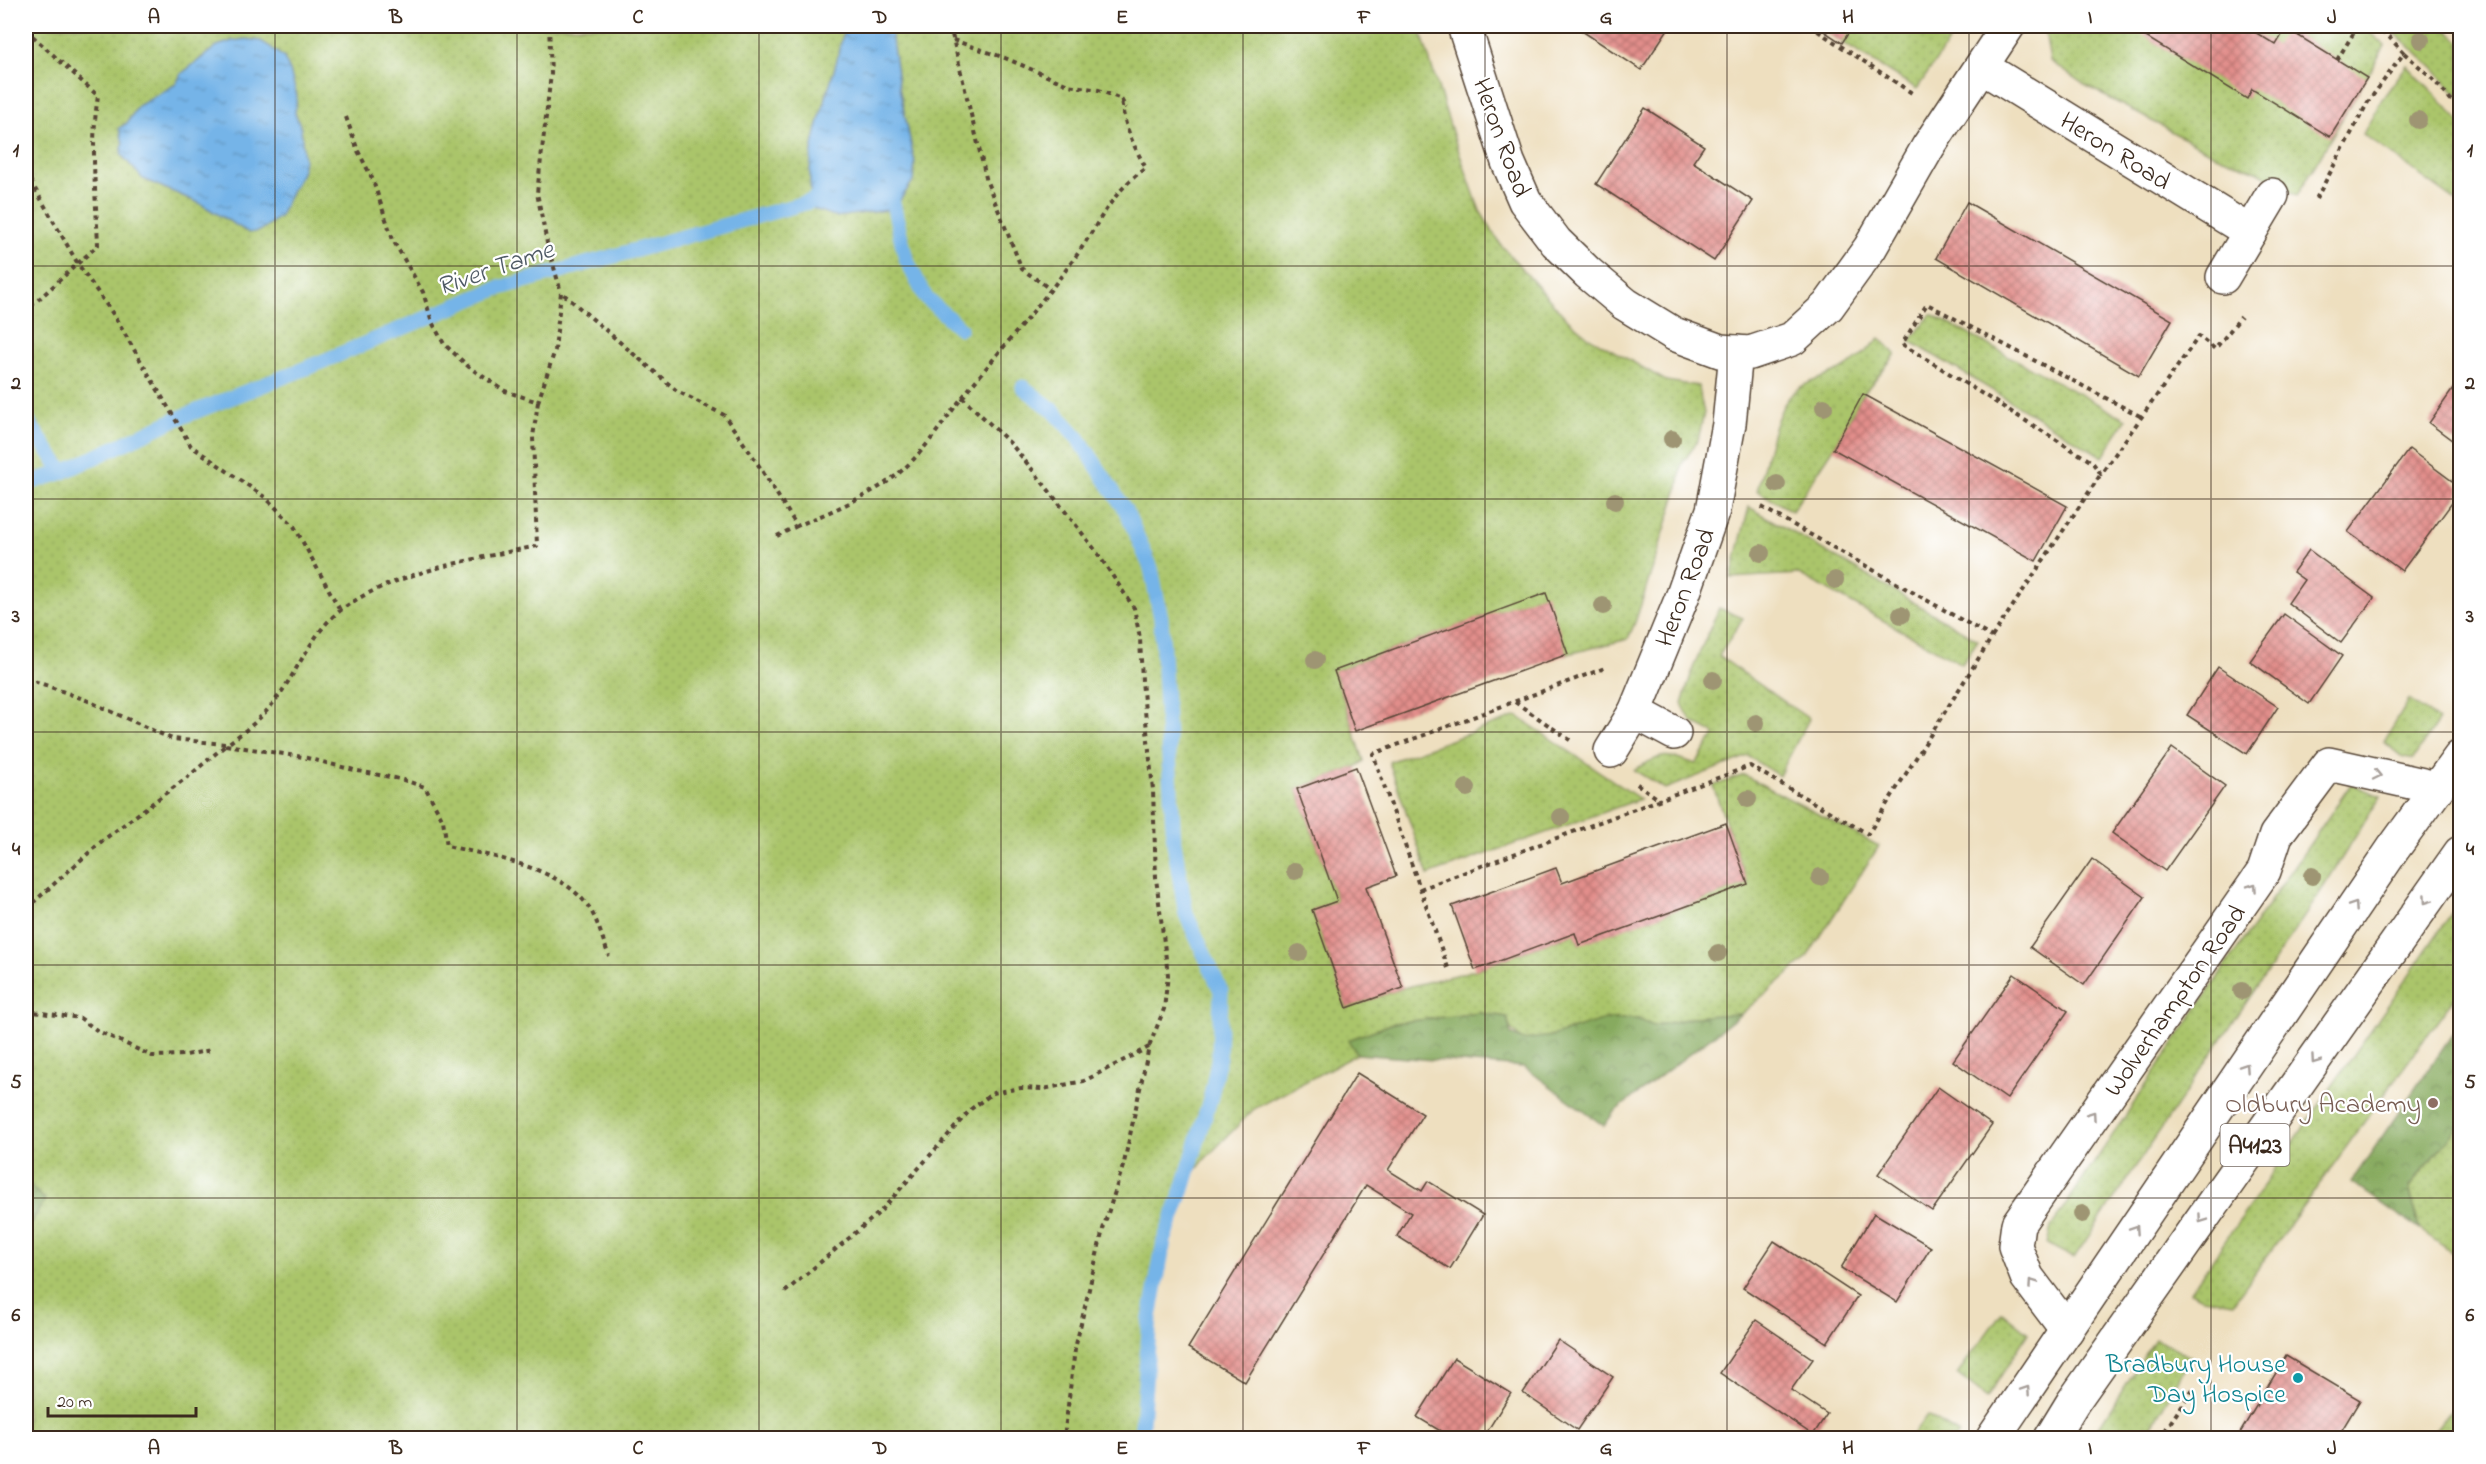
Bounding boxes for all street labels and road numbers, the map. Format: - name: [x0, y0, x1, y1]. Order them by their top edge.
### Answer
- street label: Heron Road: [1461, 73, 1539, 203]
- street label: Heron Road: [2052, 104, 2177, 202]
- street label: Heron Road: [1647, 523, 1727, 653]
- street label: Wolverhampton Road: [2096, 898, 2257, 1105]
- road number: A4123: [2220, 1124, 2290, 1166]

